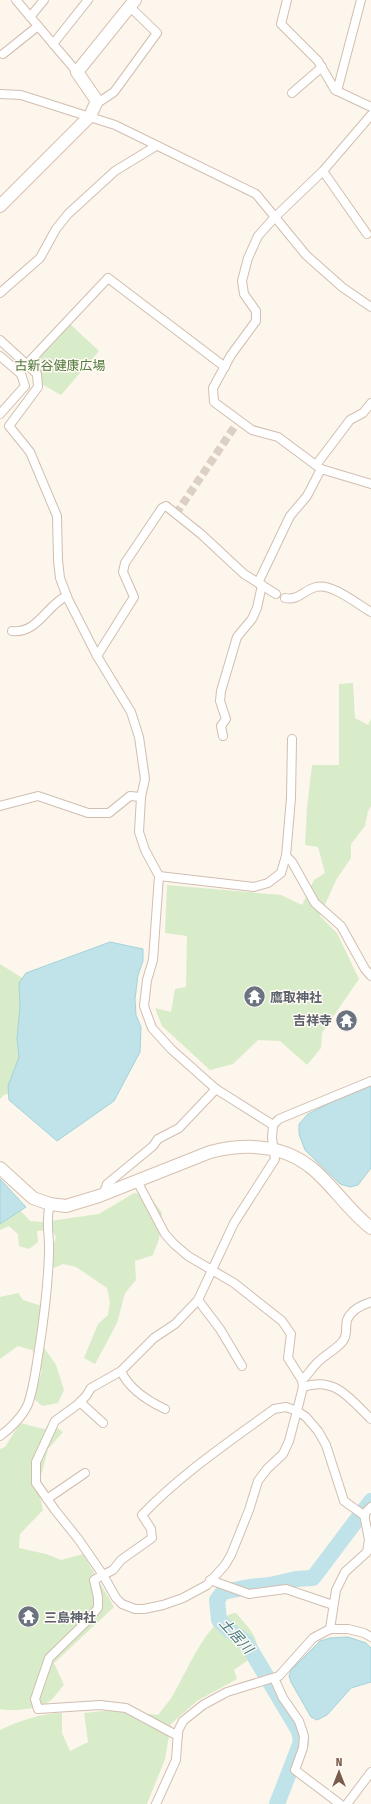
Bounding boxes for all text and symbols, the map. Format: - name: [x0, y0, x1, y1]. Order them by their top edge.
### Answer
- park label: 古新谷健康広場: [14, 358, 106, 373]
- temple icon: 鷹取神社: [241, 984, 267, 1010]
- place label: 鷹取神社: [270, 990, 322, 1005]
- temple icon: 吉祥寺: [334, 1007, 360, 1033]
- place label: 吉祥寺: [293, 1013, 332, 1028]
- temple icon: 三島神社: [16, 1604, 42, 1630]
- place label: 三島神社: [44, 1610, 96, 1625]
- water label: 土居川: [216, 1615, 258, 1659]
- north arrow: [319, 1752, 359, 1792]
- text: N: [336, 1756, 342, 1769]

